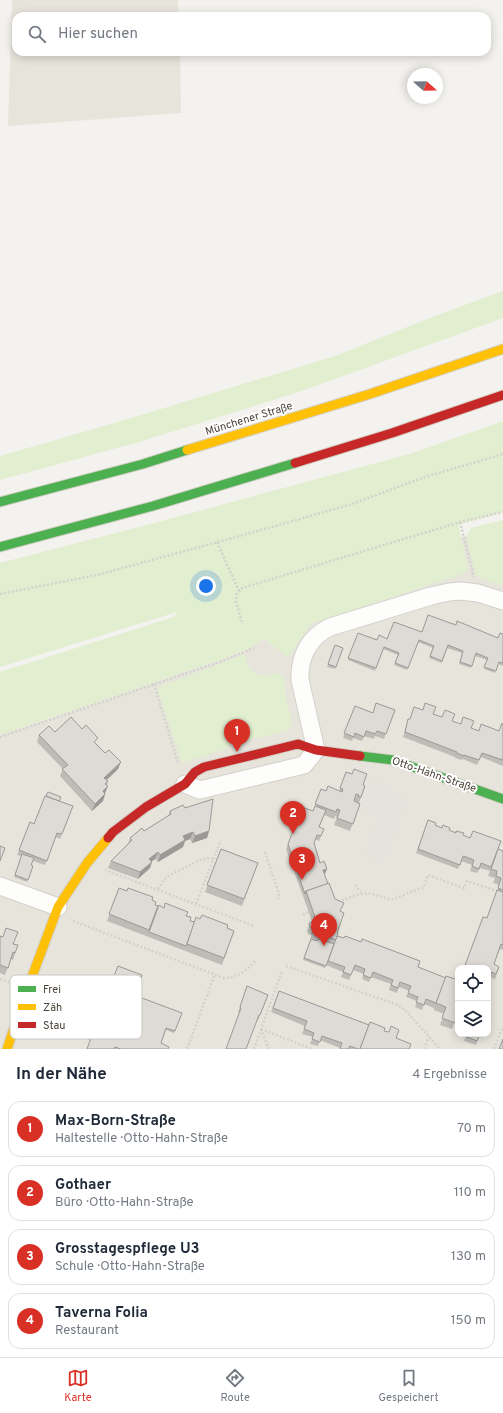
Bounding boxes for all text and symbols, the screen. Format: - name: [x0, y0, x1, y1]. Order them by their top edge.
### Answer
- search box: [12, 12, 491, 56]
- icon: search: [26, 23, 48, 45]
- text: Hier suchen: [58, 25, 138, 44]
- north arrow: [407, 68, 443, 104]
- street label: Münchener Straße: [204, 399, 294, 439]
- your location: [196, 576, 216, 596]
- pin: 1: [224, 719, 250, 752]
- street label: Otto-Hahn-Straße: [390, 754, 478, 796]
- pin: 2: [280, 801, 306, 834]
- pin: 3: [289, 847, 315, 880]
- pin: 4: [311, 913, 337, 946]
- map controls: [455, 965, 491, 1037]
- button: locate: [455, 965, 491, 1001]
- legend: [10, 975, 142, 1039]
- text: Frei: [43, 983, 61, 997]
- text: Zäh: [43, 1001, 62, 1015]
- button: layers: [455, 1001, 491, 1037]
- text: Stau: [43, 1019, 66, 1033]
- text: In der Nähe: [16, 1064, 107, 1086]
- text: 4 Ergebnisse: [412, 1067, 487, 1083]
- text: Max-Born-Straße: [55, 1112, 176, 1131]
- text: 1: [27, 1121, 33, 1137]
- text: 70 m: [457, 1121, 486, 1137]
- text: Haltestelle · Otto-Hahn-Straße: [55, 1131, 228, 1147]
- text: Gothaer: [55, 1176, 111, 1195]
- text: 2: [26, 1185, 34, 1201]
- text: 110 m: [454, 1185, 486, 1201]
- text: Büro · Otto-Hahn-Straße: [55, 1195, 194, 1211]
- text: Grosstagespflege U3: [55, 1240, 200, 1259]
- text: 3: [26, 1249, 34, 1265]
- text: 130 m: [451, 1249, 486, 1265]
- text: Schule · Otto-Hahn-Straße: [55, 1259, 205, 1275]
- text: Taverna Folia: [55, 1304, 148, 1323]
- text: 4: [26, 1313, 34, 1329]
- text: 150 m: [451, 1313, 486, 1329]
- text: Restaurant: [55, 1323, 119, 1339]
- tab: Karte: [64, 1367, 92, 1405]
- tab: Route: [220, 1367, 250, 1405]
- tab: Gespeichert: [379, 1367, 439, 1405]

